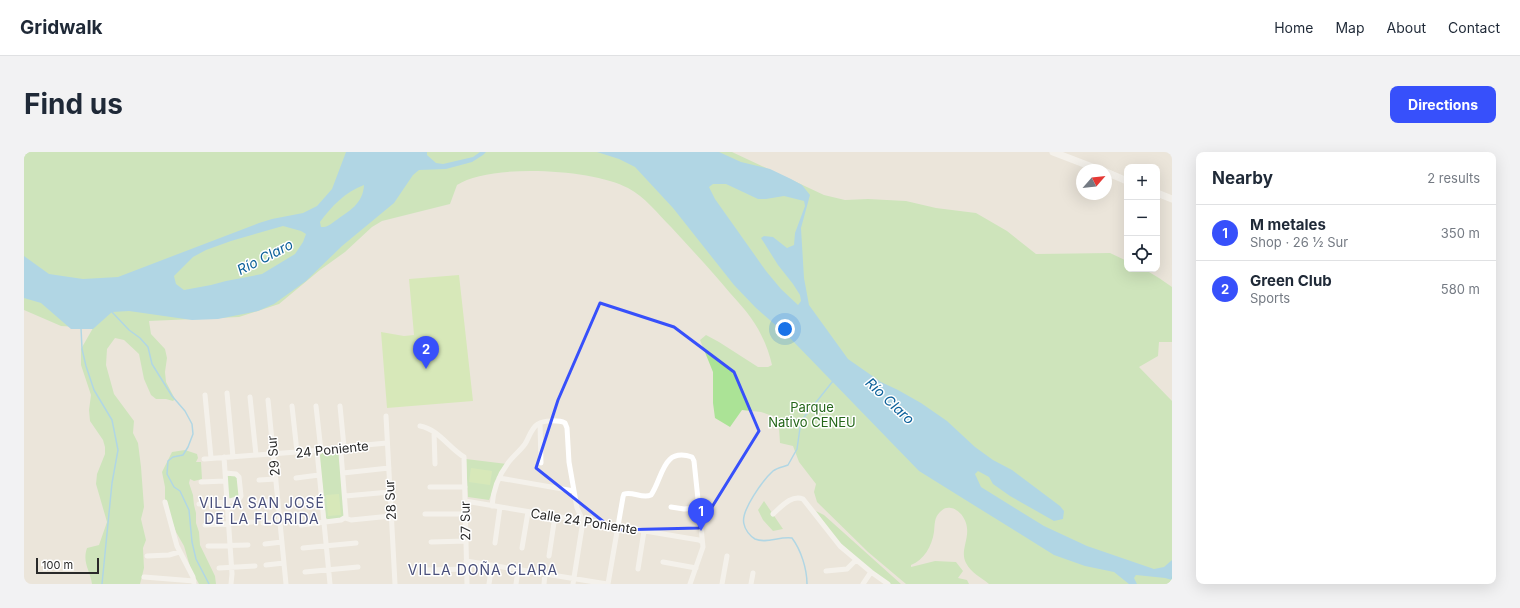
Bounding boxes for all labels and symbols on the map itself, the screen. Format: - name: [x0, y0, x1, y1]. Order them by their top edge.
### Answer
- north arrow: [1076, 164, 1112, 200]
- water label: Río Claro: [234, 235, 296, 278]
- your location: [775, 319, 795, 339]
- pin: 2: [413, 336, 439, 369]
- water label: Río Claro: [862, 374, 918, 427]
- park label: Parque Nativo CENEU: [768, 399, 856, 430]
- street label: 29 Sur: [263, 435, 283, 477]
- street label: 24 Poniente: [295, 437, 369, 461]
- street label: 28 Sur: [381, 479, 399, 521]
- district label: VILLA SAN JOSÉ DE LA FLORIDA: [199, 494, 325, 527]
- pin: 1: [688, 498, 714, 531]
- street label: 27 Sur: [457, 501, 473, 541]
- street label: Calle 24 Poniente: [529, 505, 639, 537]
- scale bar: [36, 556, 99, 575]
- district label: VILLA DOÑA CLARA: [408, 561, 558, 578]

